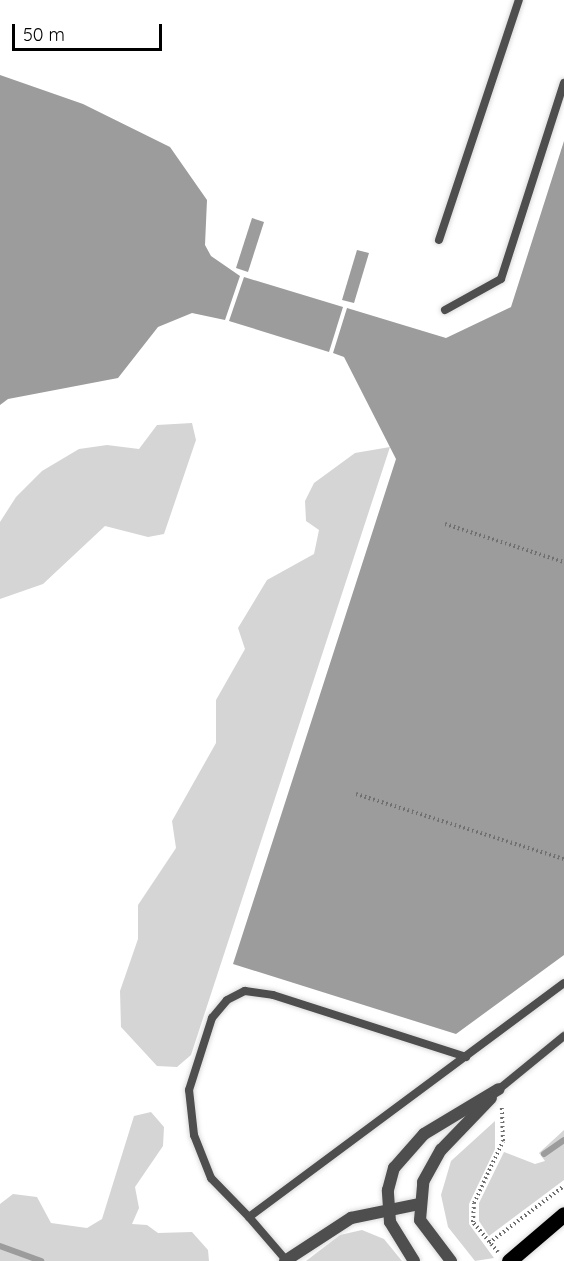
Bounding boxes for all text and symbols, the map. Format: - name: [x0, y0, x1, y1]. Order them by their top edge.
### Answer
- scale bar: [15, 12, 165, 50]
- text: 50 m: [23, 23, 65, 46]

